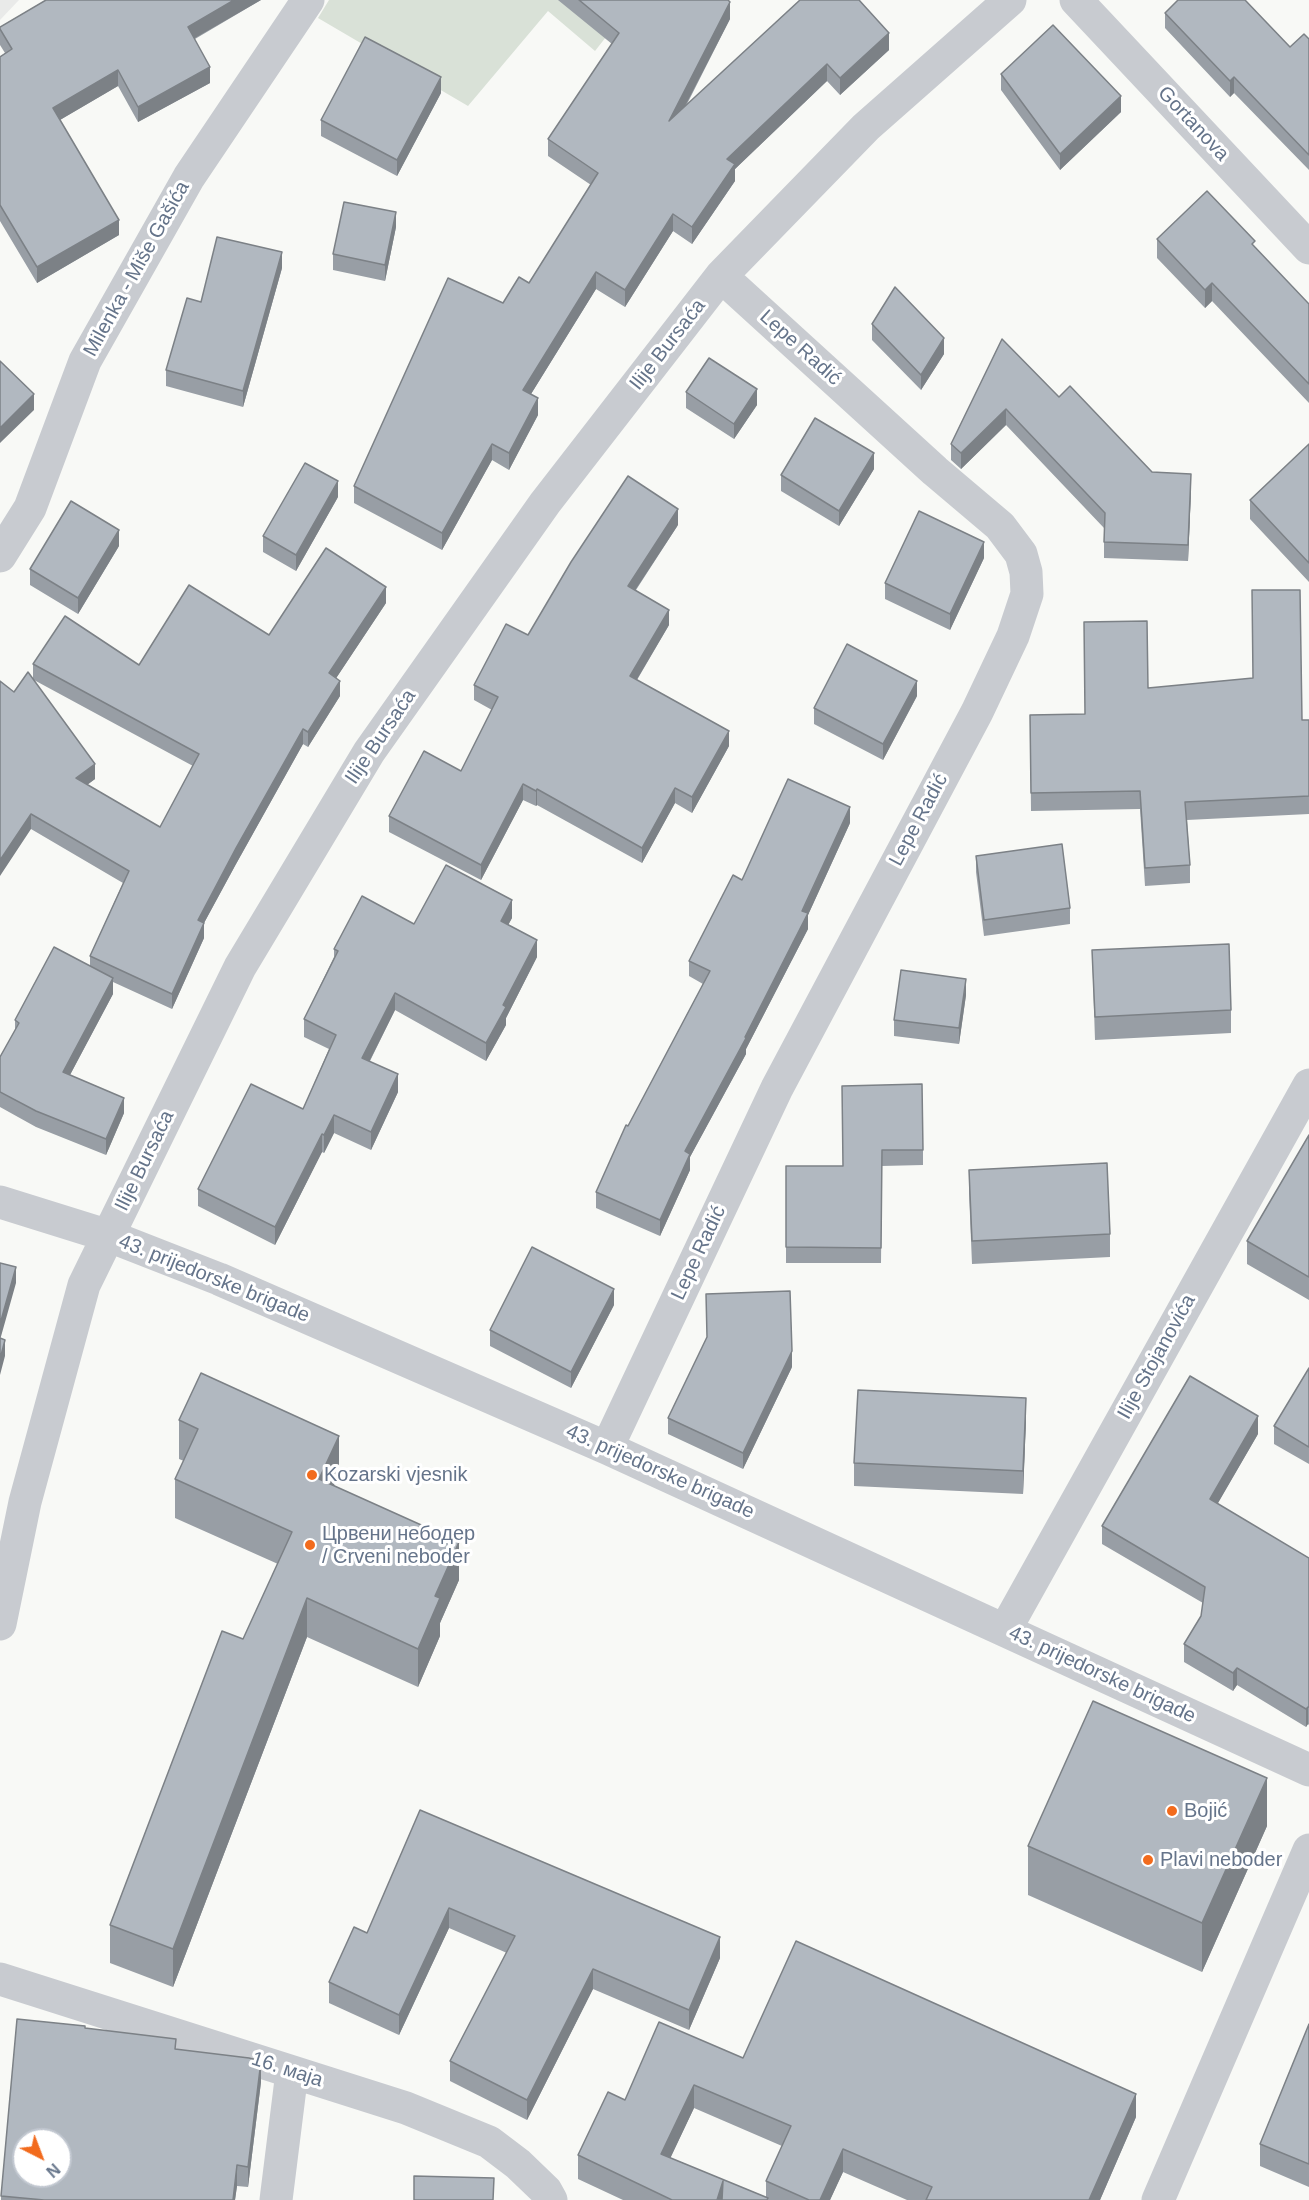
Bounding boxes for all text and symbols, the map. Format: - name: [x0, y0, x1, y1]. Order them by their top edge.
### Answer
- street label: Gortanova: [1152, 82, 1234, 166]
- street label: Milenka - Miše Gašića: [79, 177, 195, 361]
- street label: Ilije Bursaća: [625, 295, 711, 395]
- street label: Lepe Radić: [754, 305, 846, 391]
- street label: Ilije Bursaća: [341, 685, 421, 789]
- street label: Lepe Radić: [885, 770, 953, 870]
- street label: Ilije Bursaća: [110, 1107, 180, 1215]
- street label: Lepe Radić: [667, 1202, 731, 1304]
- street label: 43. prijedorske brigade: [115, 1230, 313, 1328]
- street label: Ilije Stojanovića: [1113, 1290, 1201, 1424]
- street label: 43. prijedorske brigade: [562, 1420, 758, 1524]
- place label: Kozarski vjesnik: [324, 1463, 467, 1487]
- marker: Kozarski vjesnik: [305, 1468, 319, 1482]
- place label: Црвени небодер / Crveni neboder: [322, 1522, 475, 1569]
- marker: Црвени небодер / Crveni neboder: [303, 1538, 317, 1552]
- street label: 43. prijedorske brigade: [1005, 1621, 1199, 1729]
- place label: Bojić: [1184, 1799, 1227, 1823]
- marker: Bojić: [1165, 1804, 1179, 1818]
- place label: Plavi neboder: [1160, 1848, 1282, 1872]
- marker: Plavi neboder: [1141, 1853, 1155, 1867]
- street label: 16. маја: [248, 2047, 326, 2093]
- north arrow: [12, 2128, 72, 2188]
- text: N: [43, 2160, 63, 2180]

